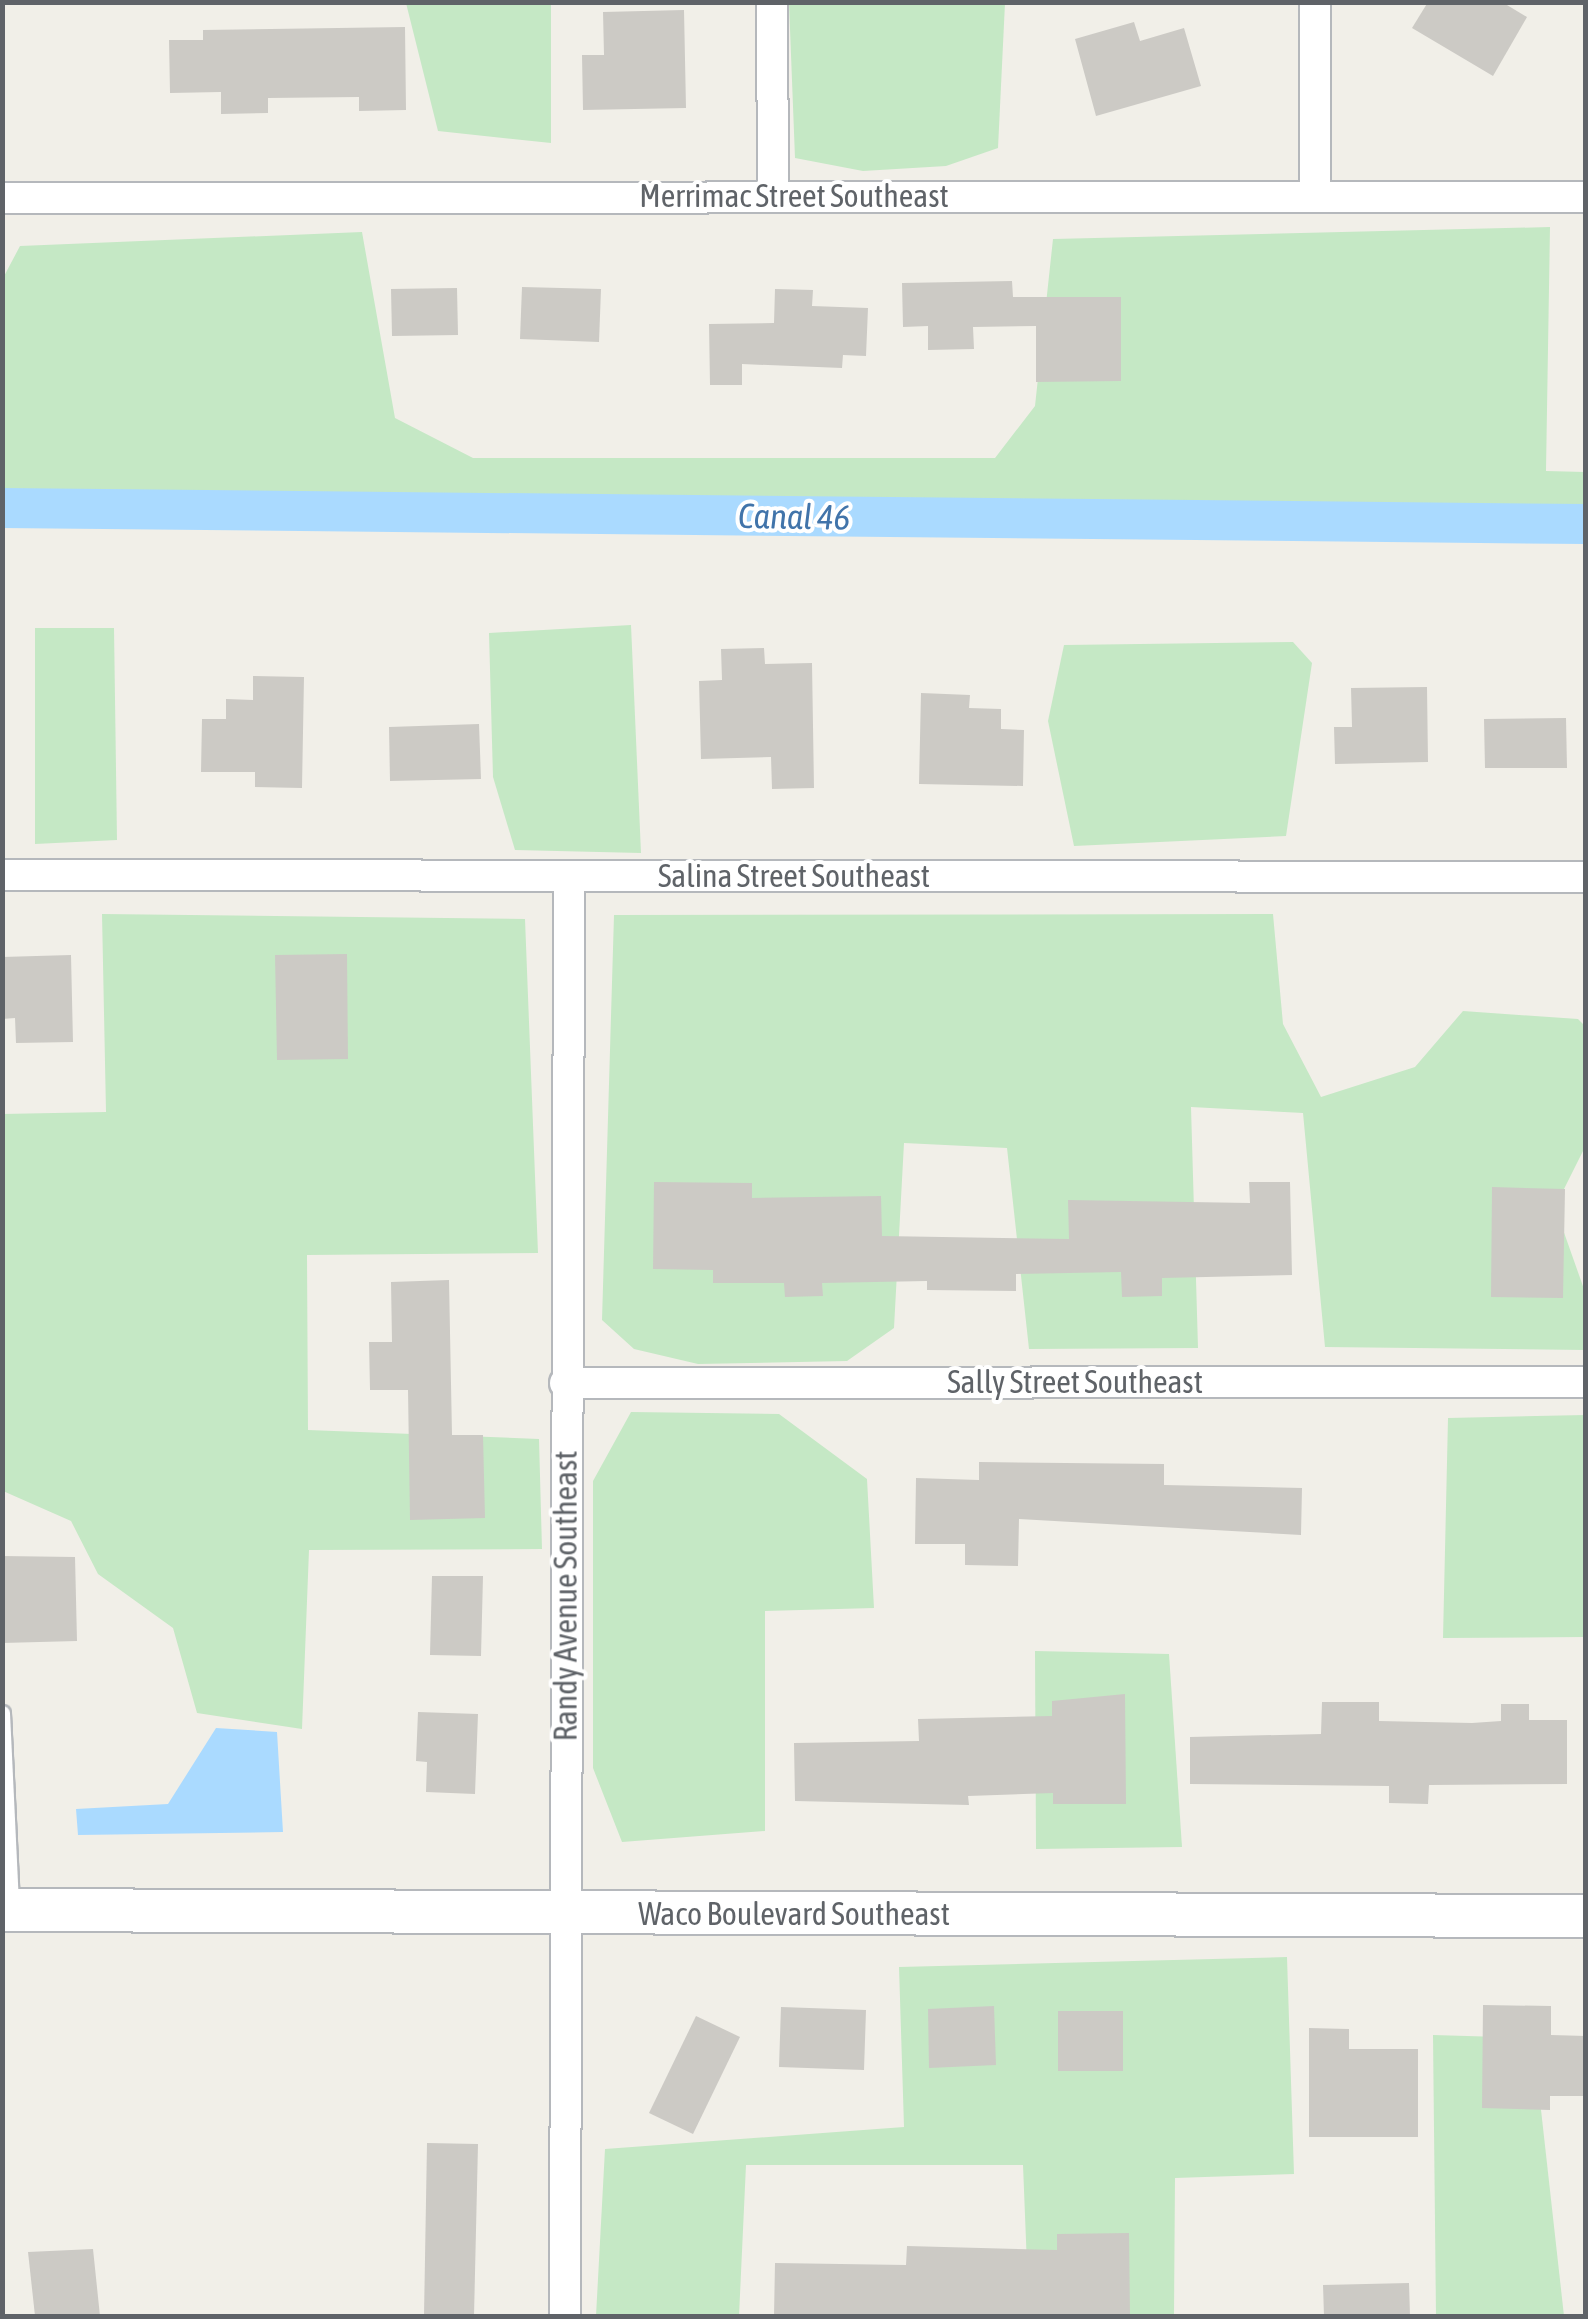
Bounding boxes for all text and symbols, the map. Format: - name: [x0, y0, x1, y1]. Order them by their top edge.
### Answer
- street label: Merrimac Street Southeast: [639, 177, 949, 215]
- water label: Canal 46: [738, 494, 850, 538]
- street label: Salina Street Southeast: [658, 857, 930, 895]
- street label: Sally Street Southeast: [947, 1363, 1203, 1401]
- street label: Randy Avenue Southeast: [547, 1451, 585, 1741]
- street label: Waco Boulevard Southeast: [638, 1895, 950, 1933]

